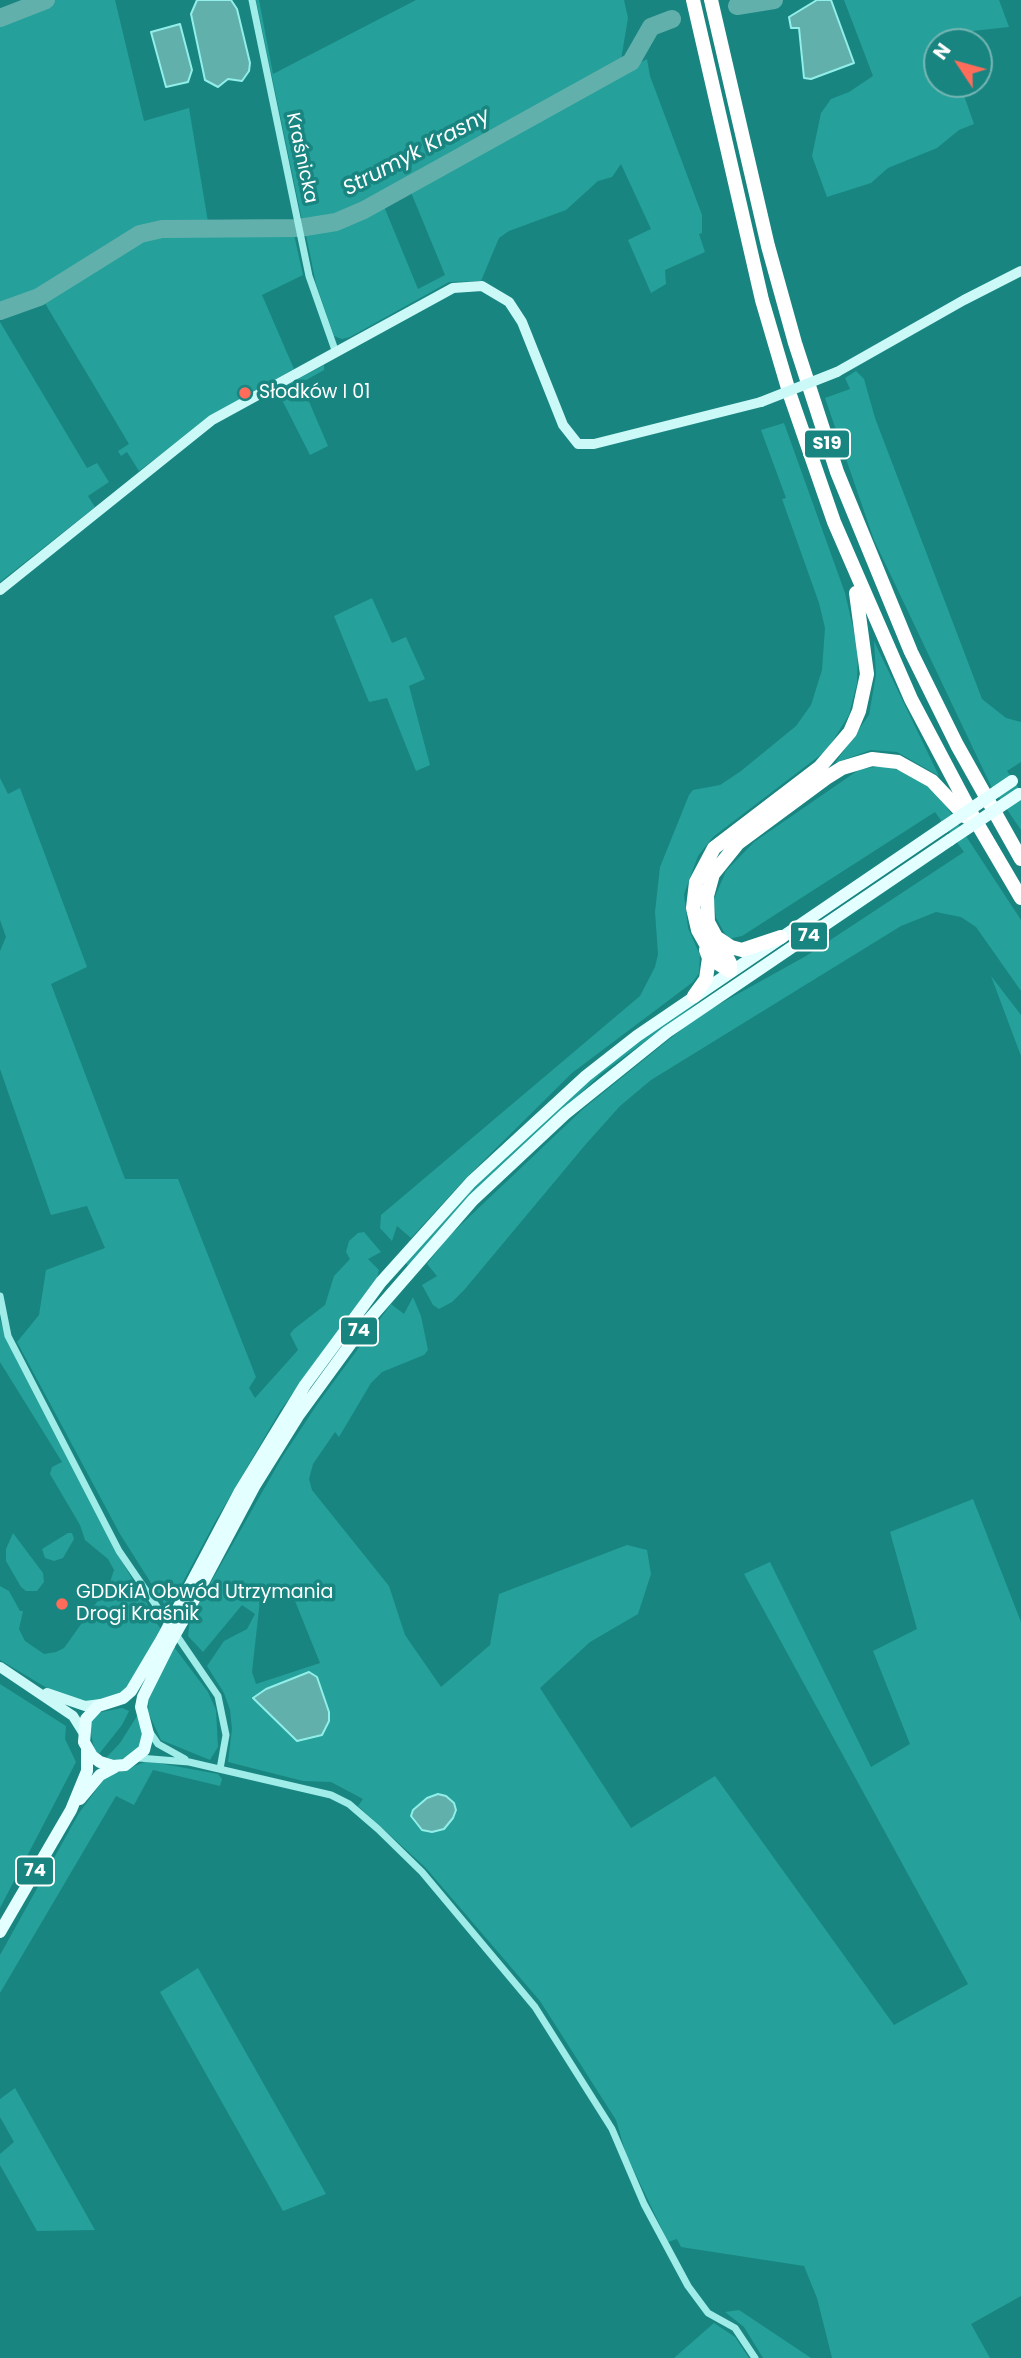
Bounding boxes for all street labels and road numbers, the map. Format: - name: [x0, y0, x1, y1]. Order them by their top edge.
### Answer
- street label: Kraśnicka: [280, 111, 322, 205]
- road number: S19: [804, 430, 850, 458]
- road number: 74: [790, 922, 828, 951]
- road number: 74: [340, 1316, 378, 1346]
- road number: 74: [16, 1856, 54, 1885]

